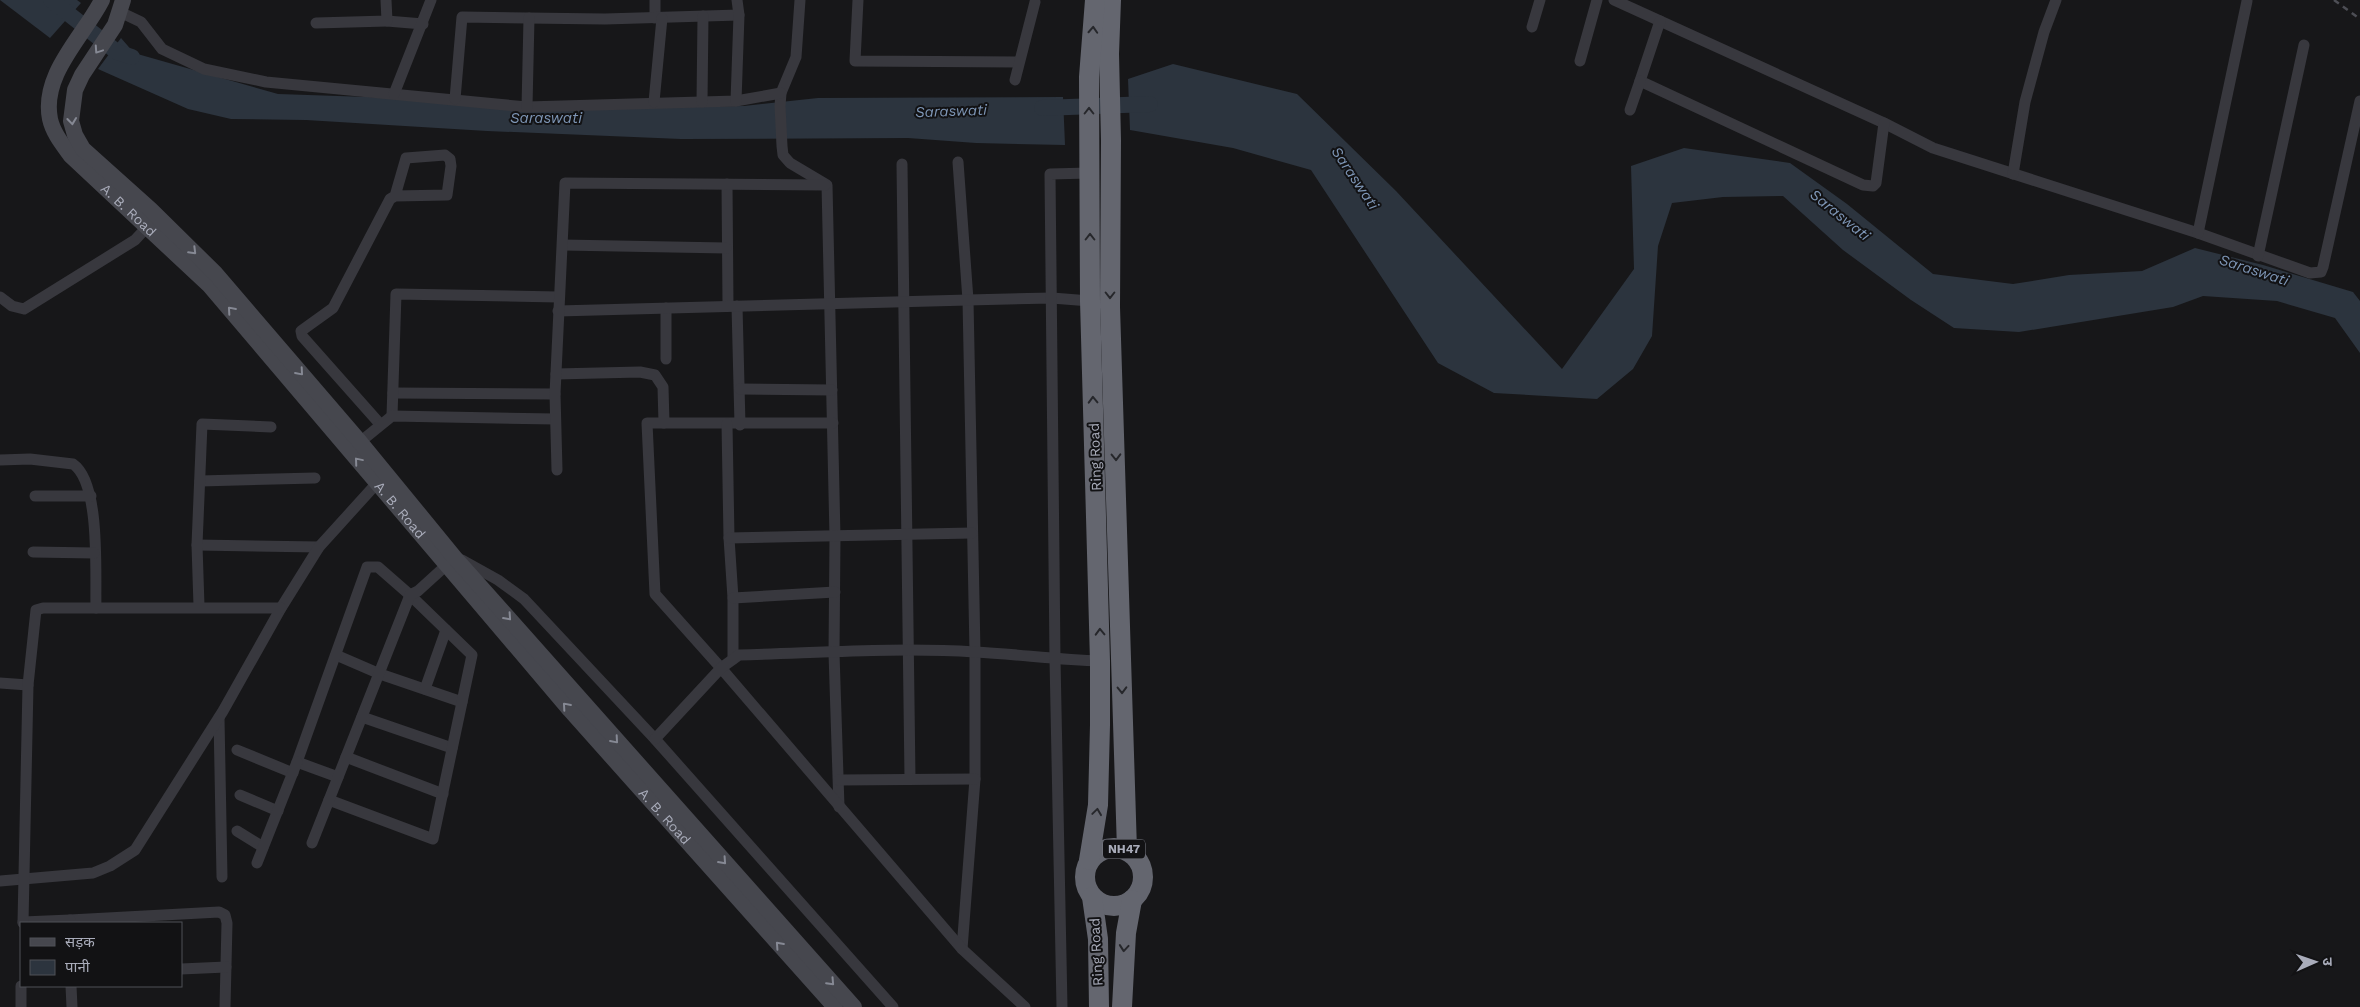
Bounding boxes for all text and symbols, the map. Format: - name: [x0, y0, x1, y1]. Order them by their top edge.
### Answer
- one-way arrow: [1088, 25, 1099, 33]
- one-way arrow: [95, 44, 104, 54]
- water label: Saraswati: [915, 101, 988, 121]
- one-way arrow: [1084, 107, 1094, 115]
- water label: Saraswati: [510, 109, 583, 127]
- one-way arrow: [66, 118, 77, 126]
- water label: Saraswati: [1327, 143, 1383, 214]
- street label: A. B. Road: [98, 180, 160, 240]
- water label: Saraswati: [1806, 185, 1875, 245]
- one-way arrow: [1085, 233, 1095, 241]
- one-way arrow: [187, 245, 196, 254]
- water label: Saraswati: [2217, 250, 2292, 290]
- one-way arrow: [1105, 291, 1115, 299]
- one-way arrow: [228, 306, 237, 315]
- one-way arrow: [295, 367, 304, 376]
- one-way arrow: [1088, 396, 1098, 404]
- street label: Ring Road: [1086, 423, 1104, 491]
- one-way arrow: [1111, 454, 1121, 461]
- one-way arrow: [356, 458, 364, 467]
- street label: A. B. Road: [371, 478, 429, 542]
- one-way arrow: [502, 612, 511, 621]
- one-way arrow: [1094, 628, 1105, 636]
- one-way arrow: [1117, 686, 1127, 694]
- one-way arrow: [563, 703, 572, 712]
- one-way arrow: [609, 734, 618, 743]
- street label: A. B. Road: [636, 785, 694, 848]
- one-way arrow: [1091, 808, 1101, 816]
- road number: NH47: [1103, 840, 1145, 859]
- one-way arrow: [717, 856, 726, 865]
- street label: Ring Road: [1086, 918, 1106, 986]
- legend: [20, 922, 182, 987]
- text: सड़क: [65, 933, 95, 951]
- north arrow: [2290, 937, 2340, 987]
- one-way arrow: [776, 941, 785, 950]
- one-way arrow: [1119, 944, 1130, 952]
- text: उ: [2320, 957, 2336, 967]
- text: पानी: [65, 958, 91, 976]
- one-way arrow: [825, 977, 834, 986]

